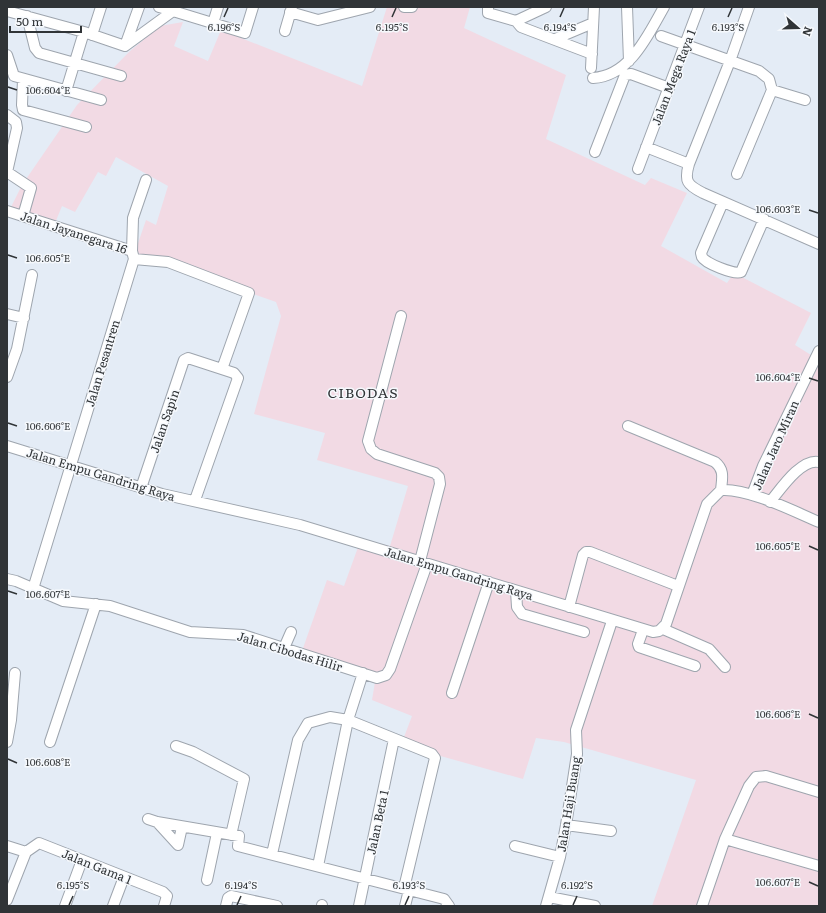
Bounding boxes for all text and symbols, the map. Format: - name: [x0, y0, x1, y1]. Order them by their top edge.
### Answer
- scale bar: [10, 8, 81, 34]
- north arrow: [778, 8, 818, 48]
- text: 50 m: [16, 12, 43, 30]
- text: 6.196°S: [208, 19, 240, 34]
- text: 6.195°S: [376, 19, 408, 34]
- text: 6.194°S: [544, 19, 576, 34]
- text: 6.193°S: [712, 19, 744, 34]
- text: N: [799, 25, 817, 39]
- street label: Jalan Mega Raya 1: [646, 26, 700, 128]
- text: 106.604°E: [26, 82, 70, 97]
- text: 106.603°E: [756, 201, 800, 216]
- street label: Jalan Jayanegara 16: [18, 206, 130, 258]
- text: 106.605°E: [26, 250, 70, 265]
- street label: Jalan Pesantren: [80, 317, 124, 409]
- text: 106.604°E: [756, 369, 800, 384]
- district label: CIBODAS: [327, 382, 399, 402]
- street label: Jalan Sapin: [145, 387, 183, 455]
- street label: Jalan Jaro Miran: [747, 397, 803, 493]
- text: 106.606°E: [26, 418, 70, 433]
- street label: Jalan Empu Gandring Raya: [24, 443, 178, 505]
- text: 106.605°E: [756, 538, 800, 553]
- street label: Jalan Empu Gandring Raya: [382, 542, 536, 604]
- text: 106.607°E: [26, 586, 70, 601]
- street label: Jalan Cibodas Hilir: [235, 626, 345, 676]
- text: 106.606°E: [756, 706, 800, 721]
- text: 106.608°E: [26, 754, 70, 769]
- street label: Jalan Haji Buang: [552, 755, 584, 853]
- street label: Jalan Beta 1: [361, 788, 393, 856]
- street label: Jalan Gama 1: [59, 844, 135, 888]
- text: 106.607°E: [756, 874, 800, 889]
- text: 6.195°S: [57, 877, 89, 892]
- text: 6.194°S: [225, 877, 257, 892]
- text: 6.193°S: [393, 877, 425, 892]
- text: 6.192°S: [561, 877, 593, 892]

